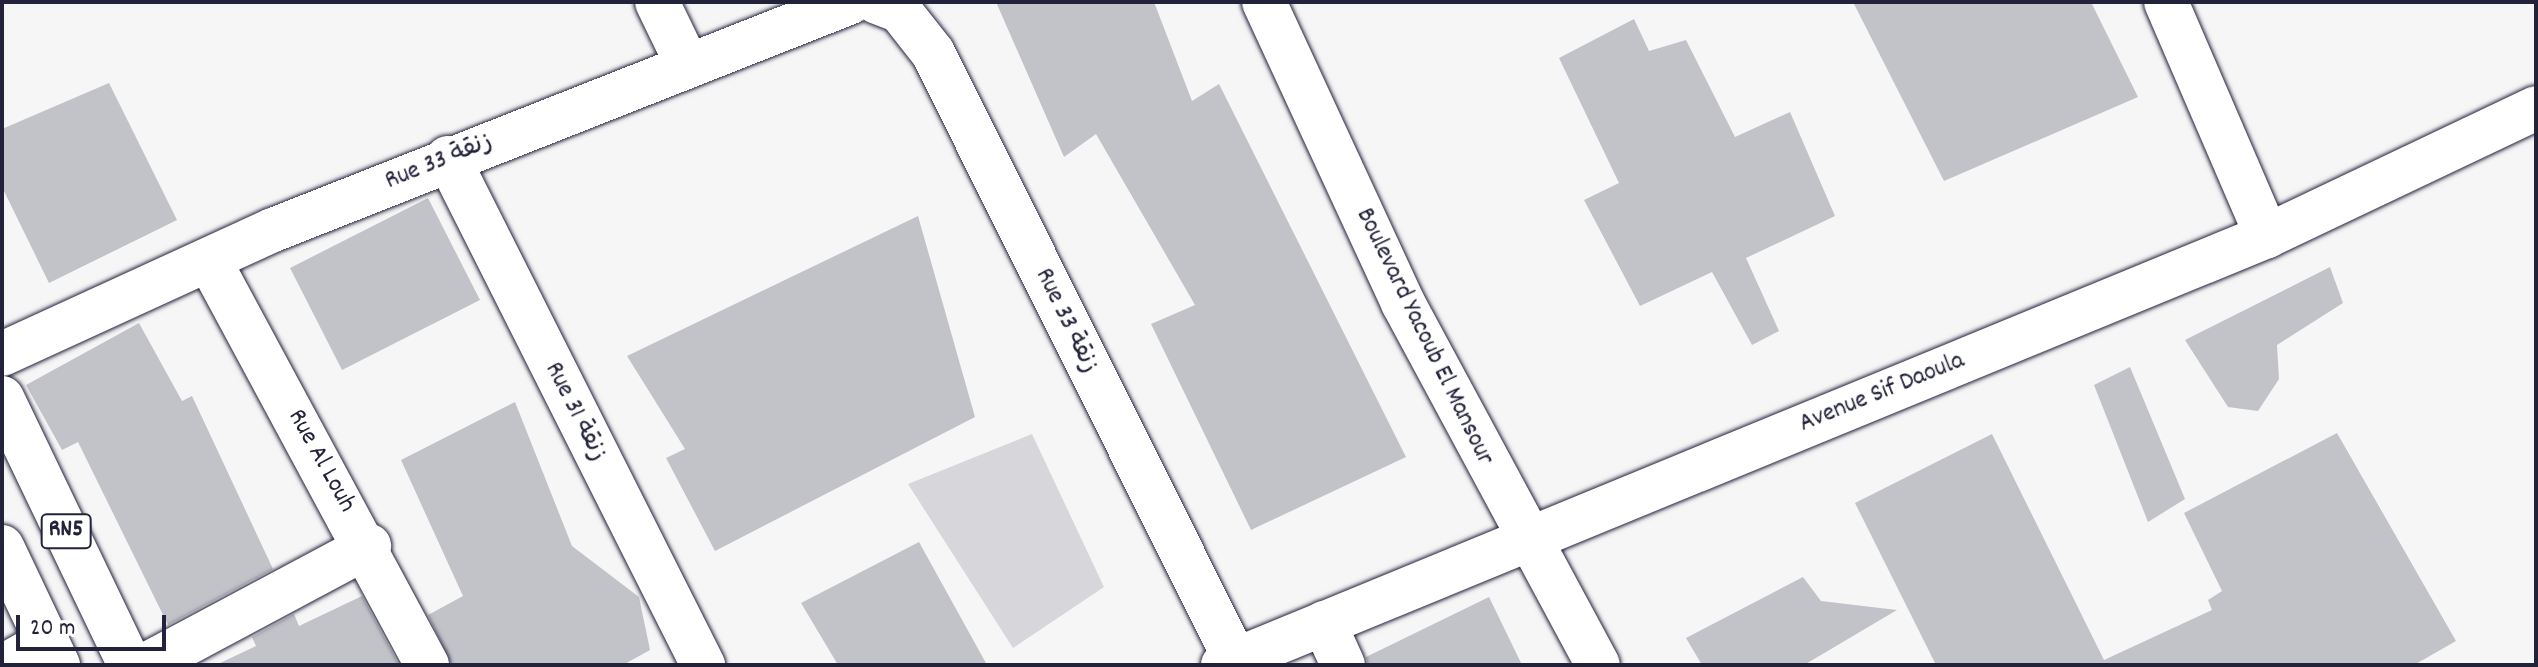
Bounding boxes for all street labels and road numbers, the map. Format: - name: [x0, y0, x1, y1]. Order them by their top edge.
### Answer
- street label: Rue 33 زنقة: [381, 126, 497, 198]
- street label: Boulevard Yacoub El Mansour: [1348, 203, 1500, 471]
- street label: Rue 33 زنقة: [1027, 263, 1105, 379]
- street label: Avenue Sif Daoula: [1795, 346, 1969, 440]
- street label: Rue 31 زنقة: [537, 357, 613, 467]
- street label: Rue Al Louh: [280, 404, 362, 518]
- road number: RN5: [40, 511, 92, 551]

